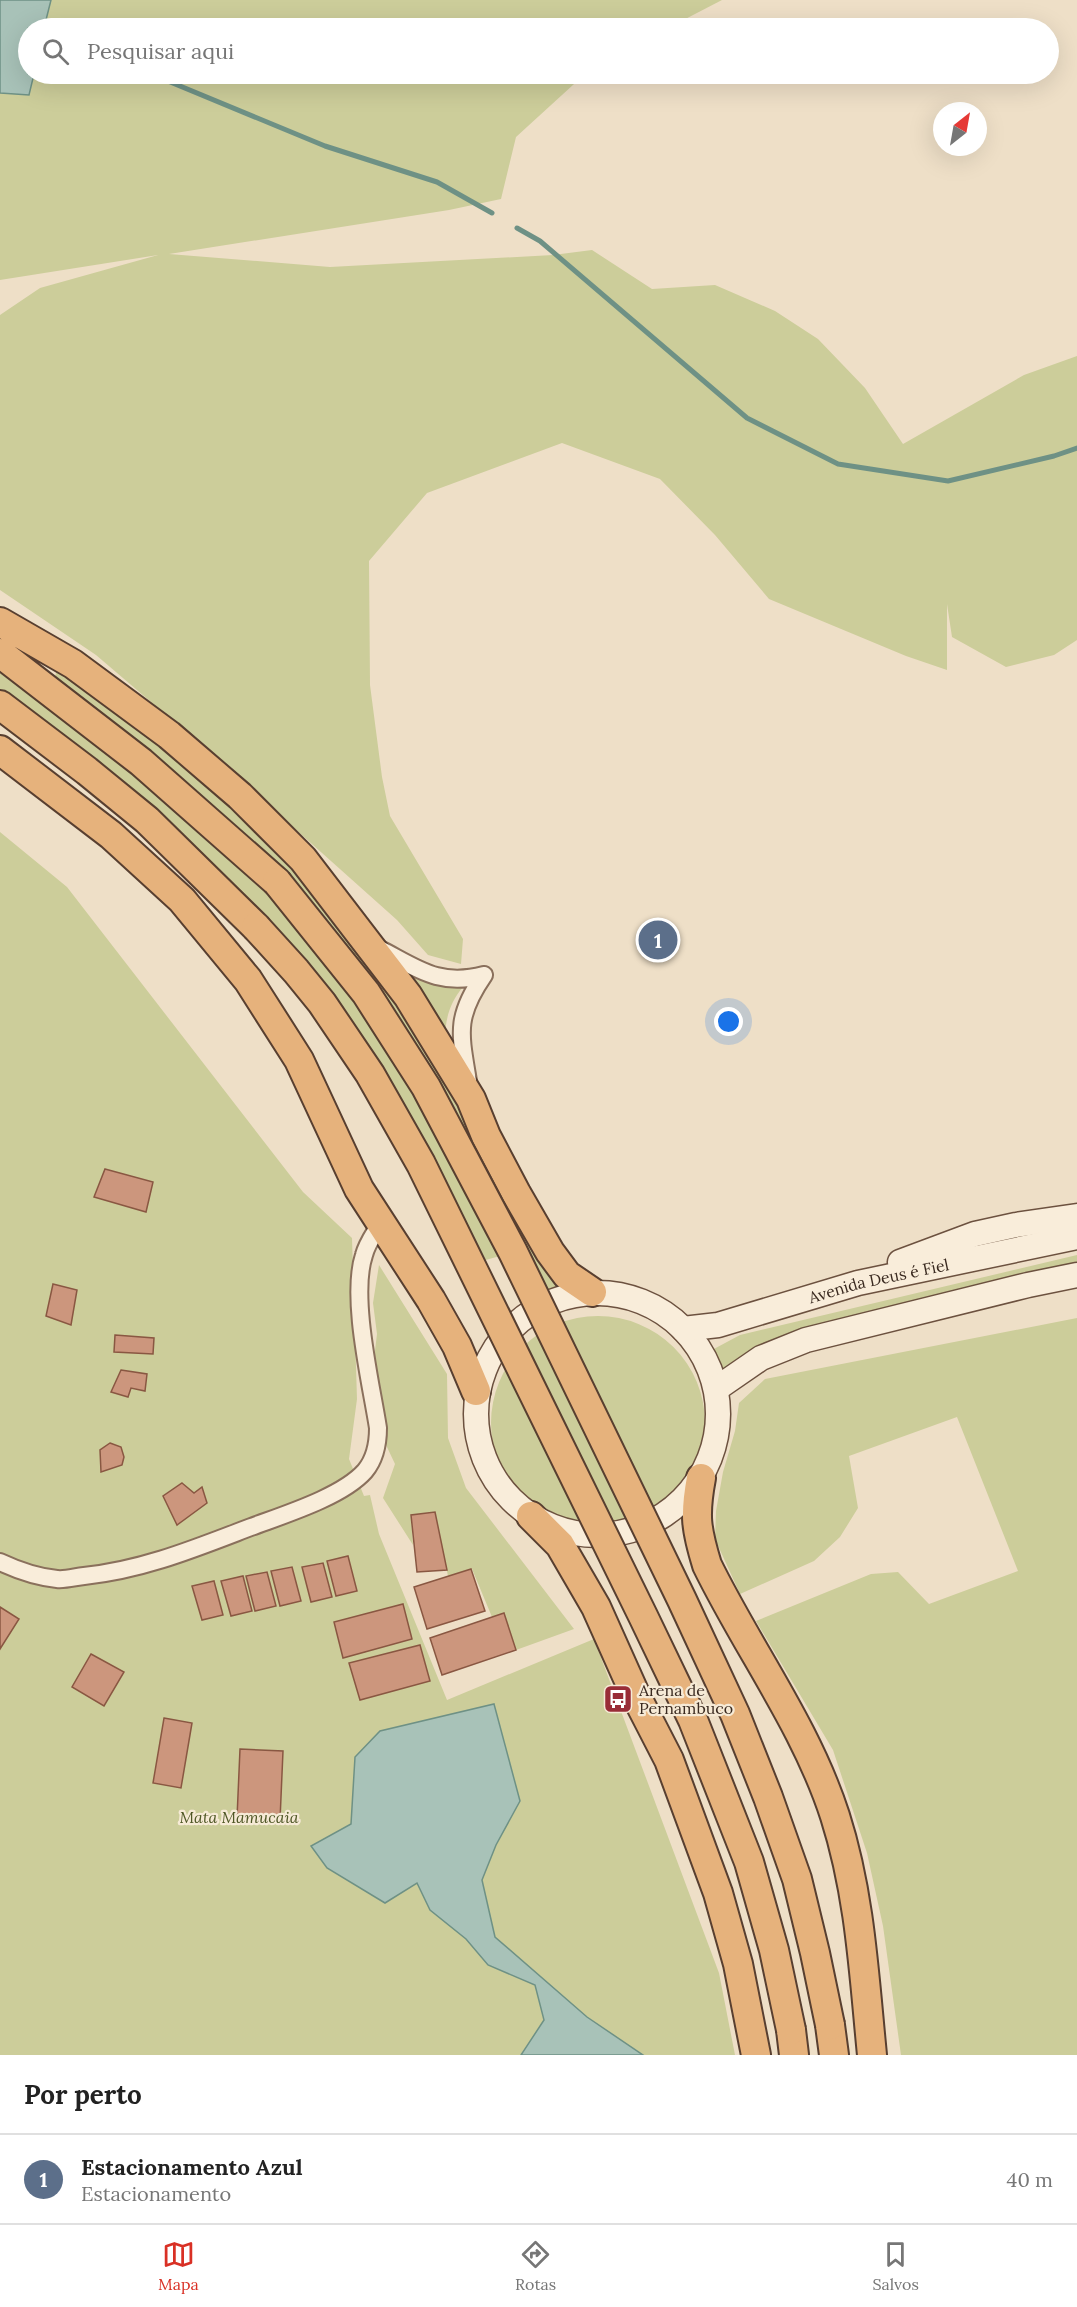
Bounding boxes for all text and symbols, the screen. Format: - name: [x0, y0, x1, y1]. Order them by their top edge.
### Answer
- search box: [18, 18, 1059, 84]
- icon: search: [39, 35, 72, 68]
- text: Pesquisar aqui: [87, 37, 234, 65]
- north arrow: [933, 102, 987, 156]
- pin: 1: [638, 918, 678, 962]
- your location: [714, 1007, 743, 1036]
- street label: Avenida Deus é Fiel: [805, 1254, 951, 1308]
- place label: Arena de Pernambuco: [638, 1680, 733, 1718]
- bus stop icon: Arena de Pernambuco: [602, 1683, 634, 1715]
- park label: Mata Mamucaia: [179, 1807, 299, 1827]
- text: Por perto: [24, 2078, 142, 2111]
- text: Estacionamento Azul: [81, 2153, 303, 2181]
- text: 1: [39, 2167, 48, 2192]
- text: 40 m: [1007, 2167, 1053, 2192]
- text: Estacionamento: [81, 2181, 231, 2206]
- tab: Mapa: [158, 2238, 199, 2294]
- tab: Rotas: [515, 2238, 556, 2294]
- tab: Salvos: [872, 2238, 919, 2294]

